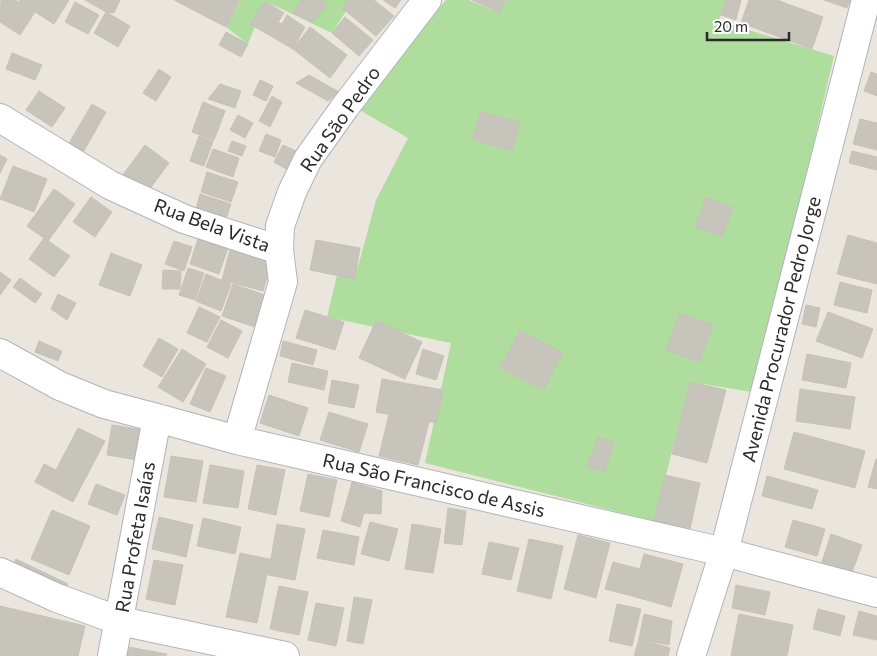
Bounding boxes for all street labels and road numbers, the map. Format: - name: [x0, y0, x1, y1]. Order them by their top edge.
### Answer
- street label: Rua São Pedro: [295, 61, 385, 176]
- street label: Rua Bela Vista: [151, 193, 273, 256]
- street label: Avenida Procurador Pedro Jorge: [736, 194, 825, 464]
- street label: Rua São Francisco de Assis: [321, 448, 548, 521]
- street label: Rua Profeta Isaías: [110, 460, 159, 614]

